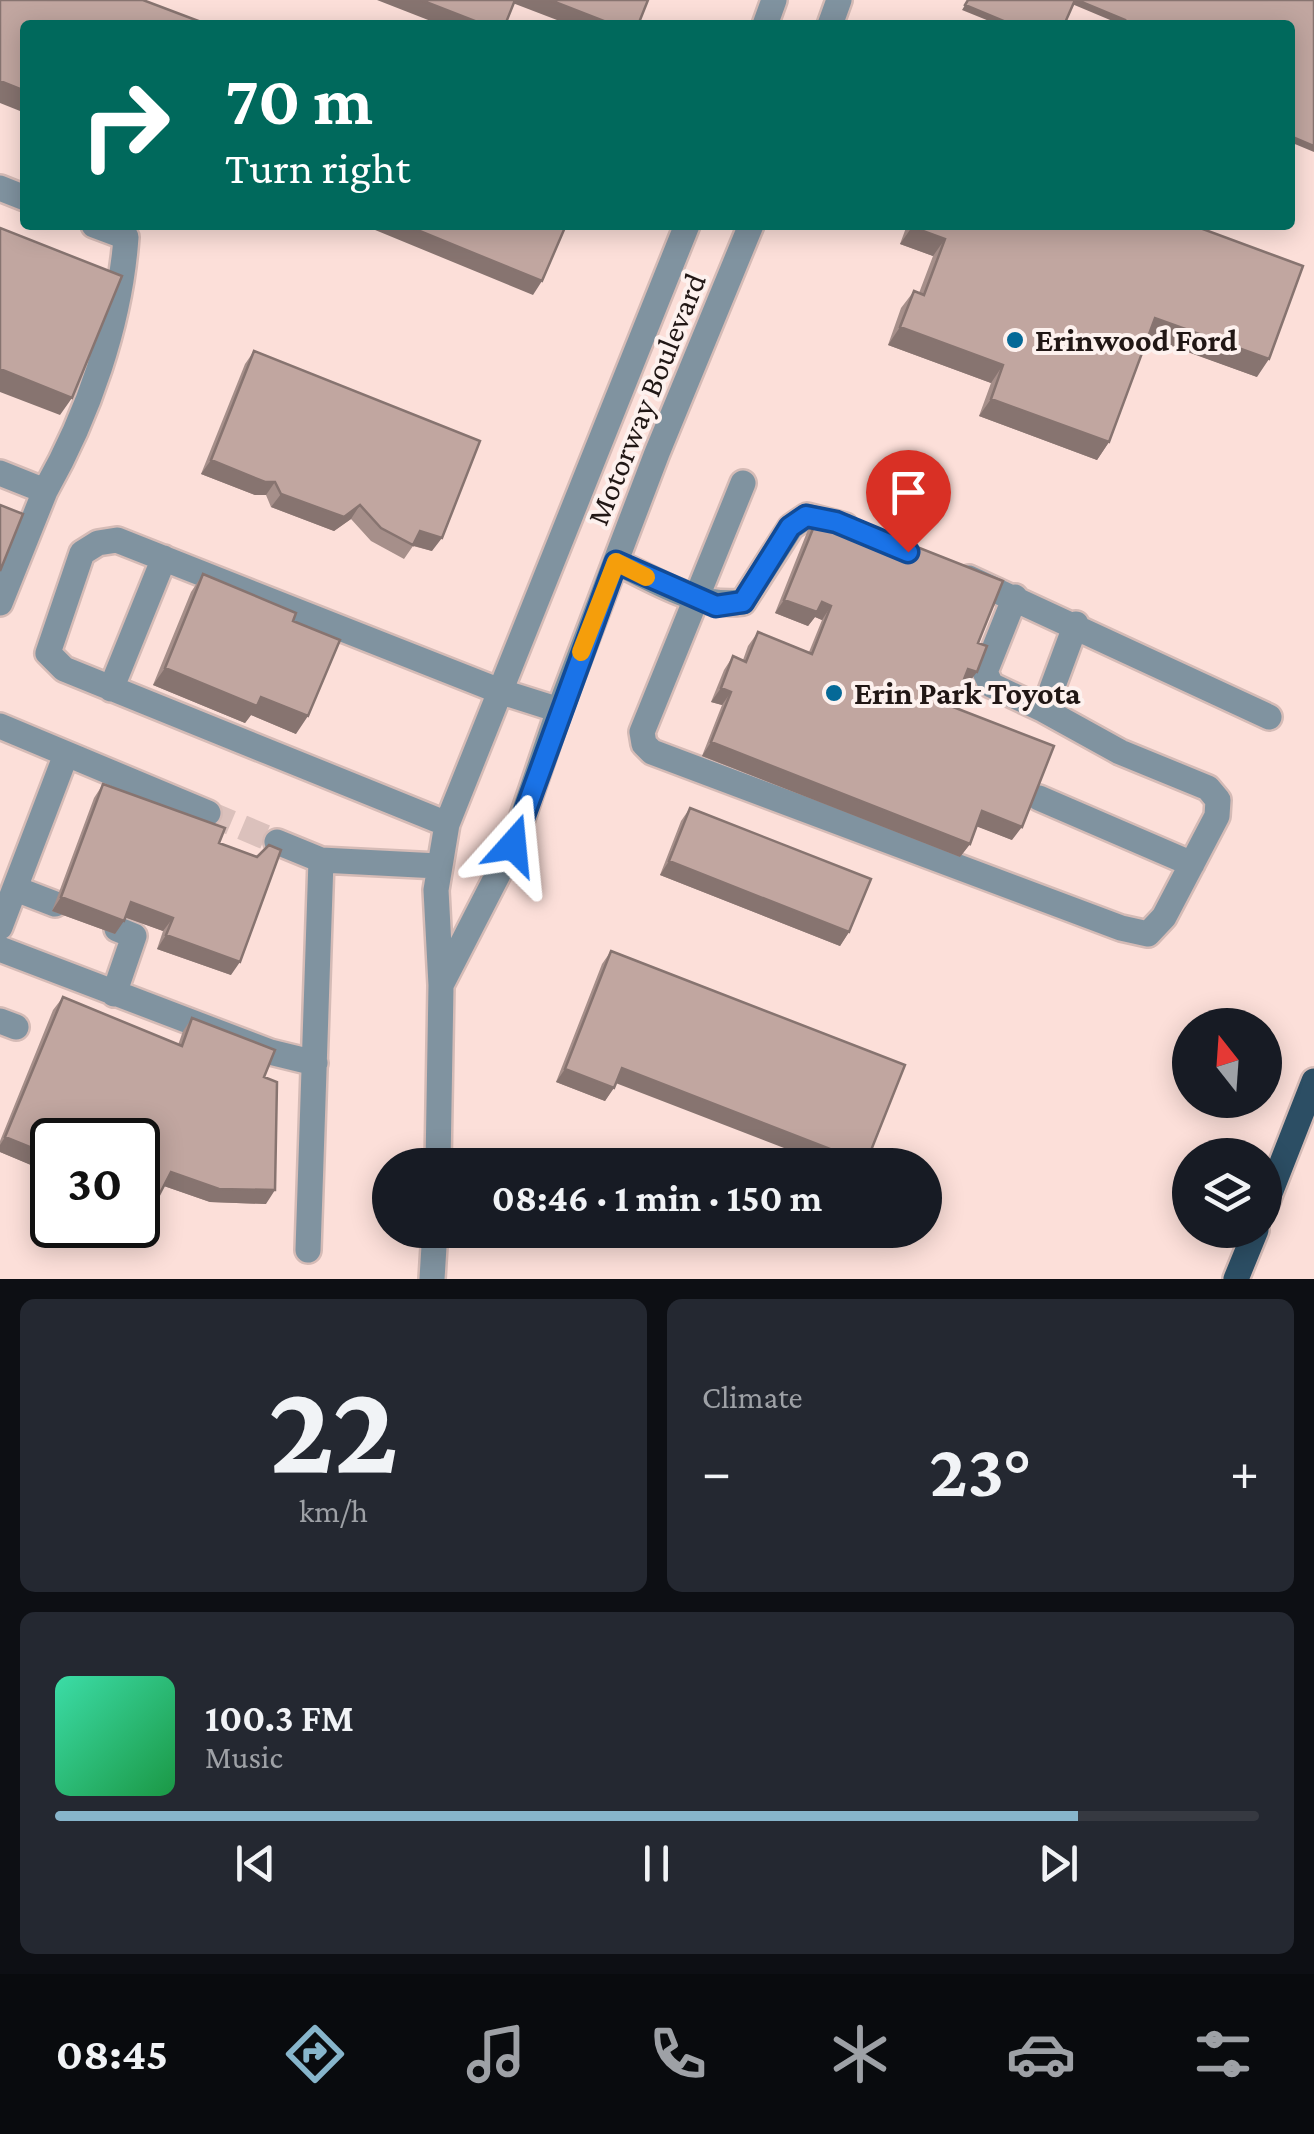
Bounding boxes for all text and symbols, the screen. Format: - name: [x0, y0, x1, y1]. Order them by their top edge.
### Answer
- icon: right: [60, 60, 190, 190]
- text: 70 m: [225, 61, 373, 139]
- text: Turn right: [225, 143, 410, 193]
- street label: Motorway Boulevard: [579, 268, 713, 530]
- place label: Erinwood Ford: [1035, 322, 1238, 358]
- marker: Erinwood Ford: [1004, 329, 1026, 351]
- pin: [866, 450, 951, 553]
- icon: arrive: [881, 465, 936, 520]
- place label: Erin Park Toyota: [854, 675, 1081, 711]
- marker: Erin Park Toyota: [823, 682, 845, 704]
- position arrow: [461, 793, 565, 897]
- north arrow: [1172, 1008, 1282, 1118]
- map controls: [1172, 1008, 1282, 1248]
- speed limit sign: 30: [30, 1118, 160, 1248]
- button: layers: [1172, 1138, 1282, 1248]
- text: 08:46 · 1 min · 150 m: [492, 1177, 822, 1219]
- text: 22: [268, 1355, 399, 1500]
- text: Climate: [702, 1379, 803, 1415]
- text: 23°: [929, 1429, 1032, 1512]
- text: −: [702, 1441, 731, 1502]
- text: +: [1230, 1441, 1259, 1502]
- text: km/h: [299, 1493, 368, 1529]
- text: 100.3 FM: [205, 1697, 354, 1739]
- text: Music: [205, 1739, 283, 1775]
- icon: previous: [228, 1836, 283, 1891]
- icon: pause: [629, 1836, 684, 1891]
- icon: next: [1031, 1836, 1086, 1891]
- icon: directions: [280, 2019, 350, 2089]
- icon: music: [461, 2019, 531, 2089]
- icon: phone: [643, 2019, 713, 2089]
- icon: climate: [825, 2019, 895, 2089]
- icon: car: [1006, 2019, 1076, 2089]
- icon: filters: [1188, 2019, 1258, 2089]
- text: 08:45: [56, 2029, 168, 2079]

